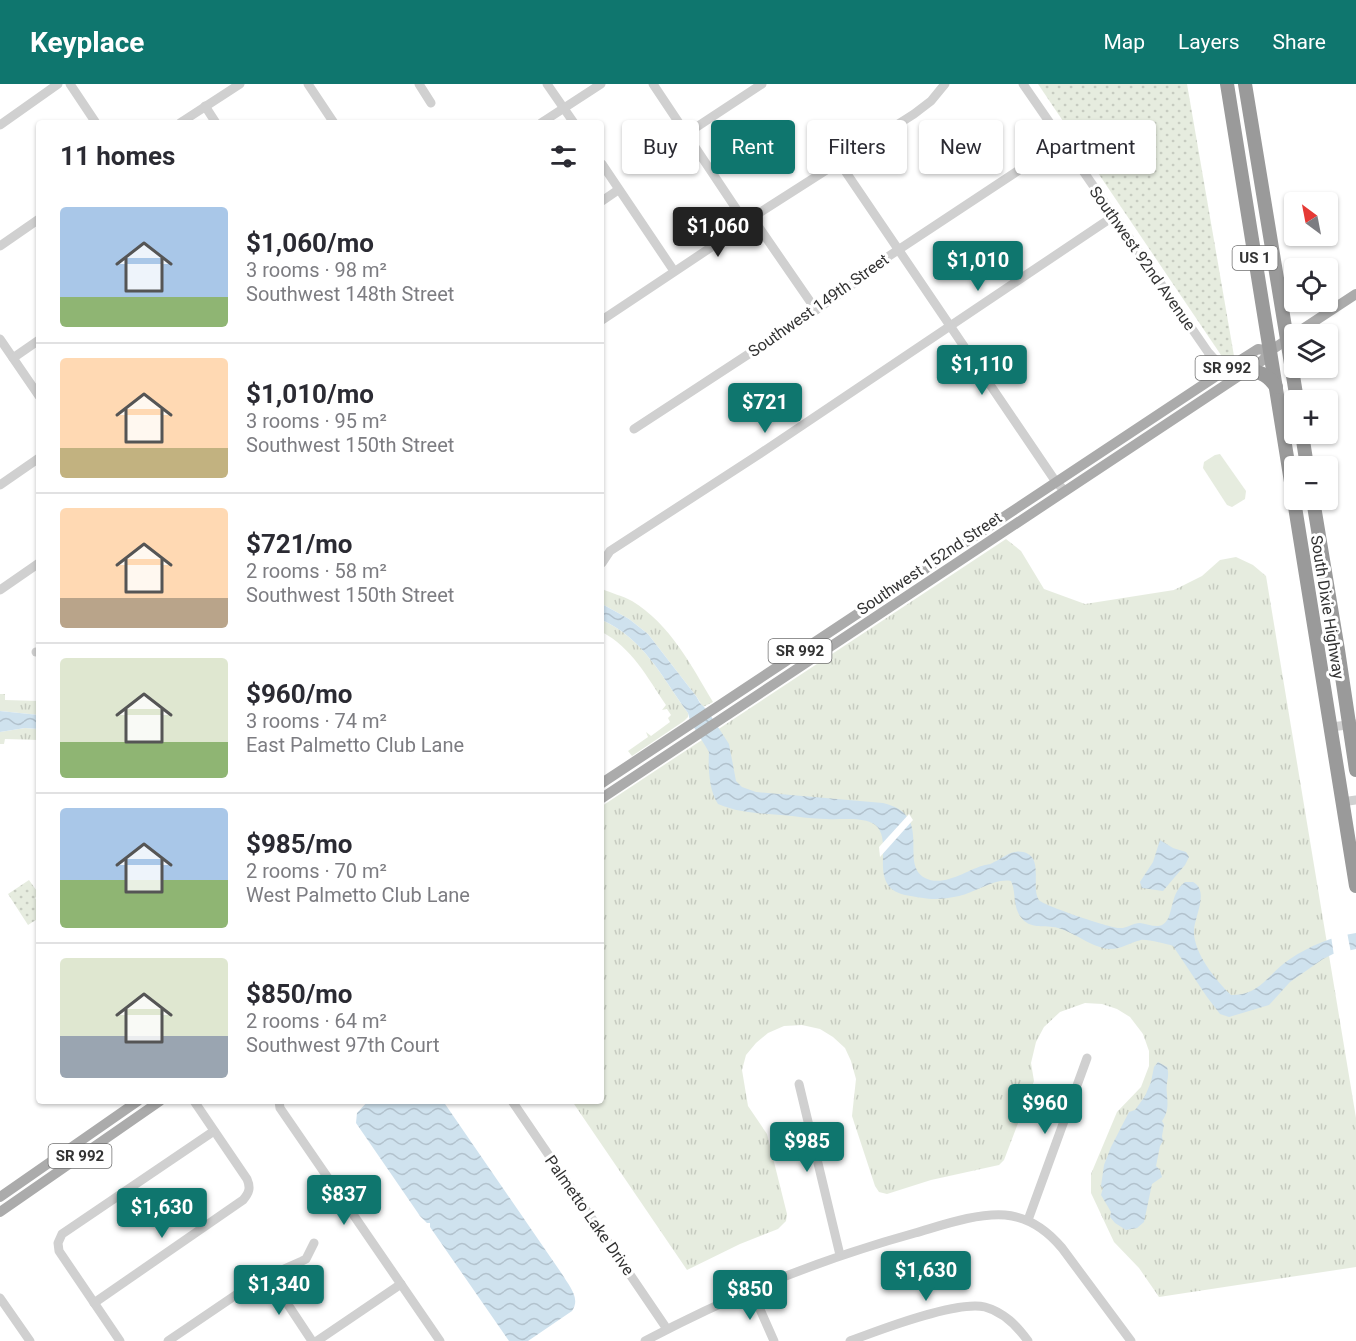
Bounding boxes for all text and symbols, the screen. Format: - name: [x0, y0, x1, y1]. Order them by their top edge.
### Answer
- text: Keyplace: [30, 26, 144, 59]
- text: Map: [1103, 30, 1145, 54]
- text: Layers: [1178, 30, 1239, 54]
- text: Share: [1272, 30, 1326, 54]
- chip: Buy: [622, 120, 699, 174]
- chip: Rent: [711, 120, 795, 174]
- chip: Filters: [807, 120, 907, 174]
- chip: New: [919, 120, 1003, 174]
- chip: Apartment: [1015, 120, 1156, 174]
- icon: filters: [547, 140, 580, 173]
- text: 11 homes: [60, 141, 175, 171]
- street label: Southwest 92nd Avenue: [1086, 183, 1200, 334]
- north arrow: [1284, 192, 1338, 246]
- map controls: [1284, 192, 1338, 510]
- pin: $1,060: [669, 207, 767, 258]
- text: $1,060: [687, 214, 749, 238]
- text: $1,060/mo: [246, 228, 374, 258]
- icon: home: [108, 231, 180, 303]
- pin: $1,010: [929, 241, 1027, 292]
- road number: US 1: [1232, 246, 1278, 270]
- text: $1,010: [947, 248, 1009, 272]
- street label: Southwest 149th Street: [745, 250, 892, 361]
- text: 3 rooms · 98 m²: [246, 258, 387, 282]
- button: locate: [1284, 258, 1338, 312]
- text: Southwest 148th Street: [246, 282, 454, 306]
- button: layers: [1284, 324, 1338, 378]
- pin: $1,110: [933, 345, 1031, 396]
- text: $1,110: [951, 352, 1013, 376]
- road number: SR 992: [1196, 356, 1258, 380]
- text: $1,010/mo: [246, 379, 374, 409]
- icon: home: [108, 382, 180, 454]
- pin: $721: [729, 383, 801, 434]
- text: $721: [742, 390, 788, 414]
- button: +: [1284, 390, 1338, 444]
- text: 3 rooms · 95 m²: [246, 409, 387, 433]
- text: Southwest 150th Street: [246, 433, 454, 457]
- button: −: [1284, 456, 1338, 510]
- street label: Southwest 152nd Street: [853, 508, 1005, 619]
- text: $721/mo: [246, 529, 353, 559]
- icon: home: [108, 532, 180, 604]
- street label: South Dixie Highway: [1307, 534, 1348, 681]
- text: 2 rooms · 58 m²: [246, 559, 387, 583]
- text: Southwest 150th Street: [246, 583, 454, 607]
- road number: SR 992: [768, 639, 832, 663]
- text: $960/mo: [246, 679, 353, 709]
- icon: home: [108, 682, 180, 754]
- text: 3 rooms · 74 m²: [246, 709, 387, 733]
- text: East Palmetto Club Lane: [246, 733, 464, 757]
- text: $985/mo: [246, 829, 353, 859]
- icon: home: [108, 832, 180, 904]
- text: 2 rooms · 70 m²: [246, 859, 387, 883]
- text: West Palmetto Club Lane: [246, 883, 470, 907]
- text: $850/mo: [246, 979, 353, 1009]
- icon: home: [108, 982, 180, 1054]
- text: 2 rooms · 64 m²: [246, 1009, 387, 1033]
- text: Southwest 97th Court: [246, 1033, 440, 1057]
- pin: $960: [1009, 1084, 1081, 1135]
- text: $960: [1022, 1091, 1068, 1115]
- pin: $985: [771, 1122, 843, 1173]
- text: $985: [784, 1129, 830, 1153]
- road number: SR 992: [48, 1144, 112, 1168]
- street label: Palmetto Lake Drive: [541, 1152, 638, 1279]
- pin: $837: [308, 1175, 380, 1226]
- text: $837: [321, 1182, 367, 1206]
- pin: $1,630: [113, 1188, 211, 1239]
- text: $1,630: [131, 1195, 193, 1219]
- pin: $1,630: [877, 1251, 975, 1302]
- text: $1,630: [895, 1258, 957, 1282]
- pin: $1,340: [230, 1265, 328, 1316]
- pin: $850: [714, 1270, 786, 1321]
- text: $1,340: [248, 1272, 310, 1296]
- text: $850: [727, 1277, 773, 1301]

